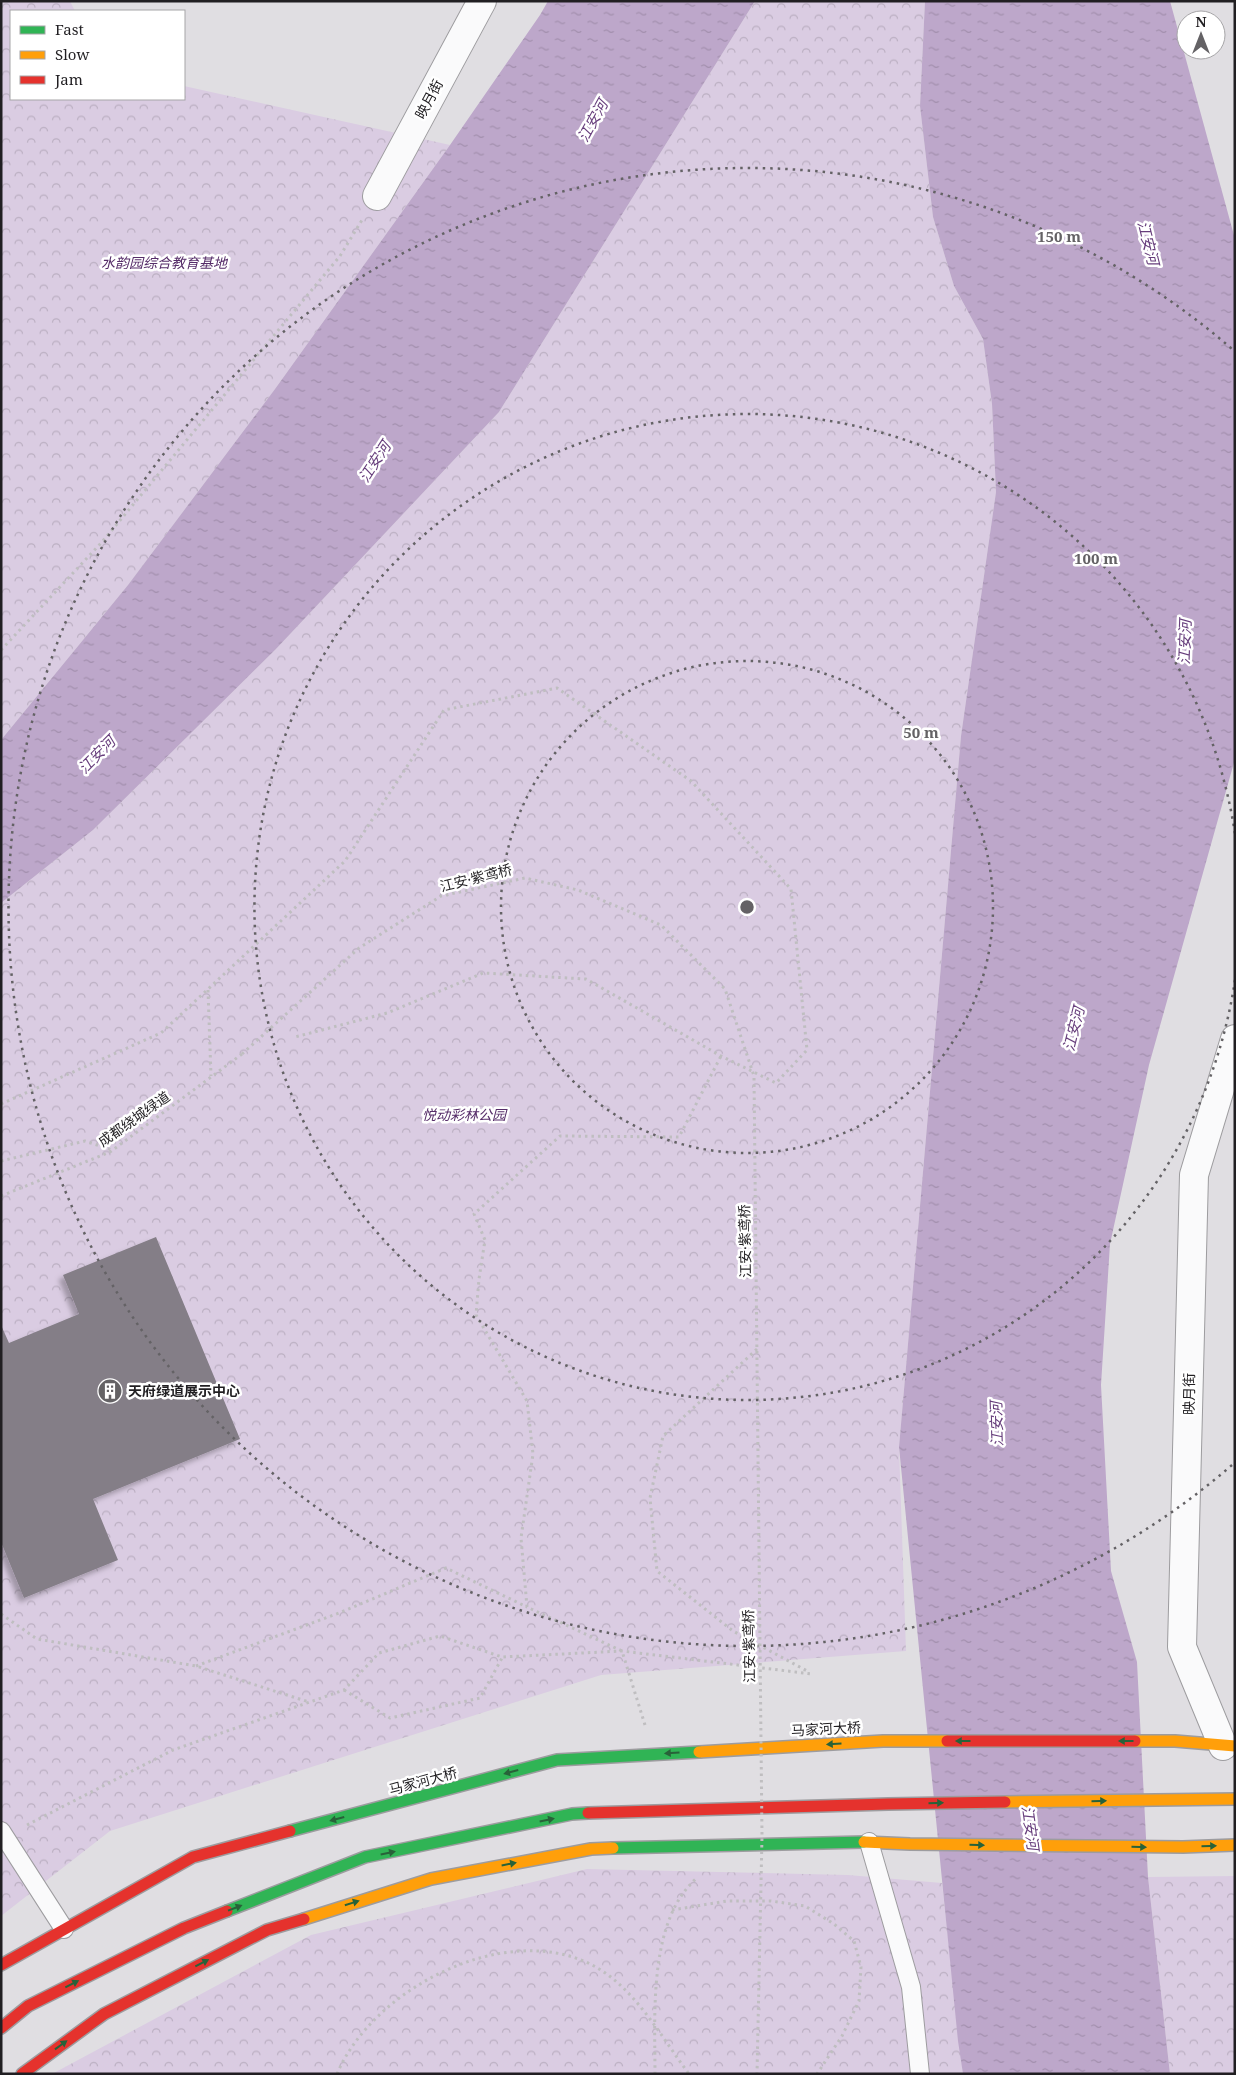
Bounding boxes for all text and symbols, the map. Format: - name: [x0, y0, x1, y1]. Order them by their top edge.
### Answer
- legend: [10, 10, 185, 100]
- north arrow: [1176, 10, 1226, 60]
- text: N: [1195, 12, 1207, 31]
- text: Fast: [55, 19, 84, 39]
- text: Slow: [55, 44, 89, 64]
- text: Jam: [54, 69, 83, 89]
- street label: 映月街: [410, 76, 447, 122]
- water label: 江安河: [572, 93, 613, 145]
- water label: 江安河: [1134, 218, 1165, 270]
- text: 150 m: [1037, 226, 1081, 246]
- park label: 水韵园综合教育基地: [101, 253, 229, 272]
- water label: 江安河: [354, 435, 396, 486]
- text: 100 m: [1074, 548, 1118, 568]
- water label: 江安河: [1173, 616, 1195, 665]
- text: 50 m: [903, 722, 939, 742]
- water label: 江安河: [73, 729, 121, 777]
- street label: 江安·紫鸢桥: [438, 859, 514, 896]
- centre of rings: [738, 898, 756, 916]
- water label: 江安河: [1058, 1002, 1089, 1053]
- street label: 成都绕城绿道: [94, 1087, 174, 1150]
- park label: 悦动彩林公园: [422, 1105, 508, 1124]
- street label: 江安·紫鸢桥: [734, 1204, 755, 1278]
- street label: 映月街: [1179, 1373, 1198, 1415]
- building icon: 天府绿道展示中心: [97, 1378, 123, 1404]
- place label: 天府绿道展示中心: [128, 1381, 240, 1400]
- water label: 江安河: [985, 1398, 1007, 1447]
- street label: 江安·紫鸢桥: [738, 1609, 759, 1683]
- street label: 马家河大桥: [791, 1717, 861, 1740]
- one-way arrow: [955, 1737, 971, 1745]
- one-way arrow: [1118, 1737, 1134, 1745]
- one-way arrow: [826, 1740, 842, 1748]
- one-way arrow: [664, 1750, 680, 1758]
- street label: 马家河大桥: [387, 1762, 459, 1799]
- one-way arrow: [504, 1769, 519, 1777]
- one-way arrow: [1091, 1797, 1107, 1805]
- one-way arrow: [929, 1799, 945, 1807]
- water label: 江安河: [1018, 1804, 1044, 1854]
- one-way arrow: [330, 1815, 345, 1823]
- one-way arrow: [539, 1815, 555, 1823]
- one-way arrow: [969, 1841, 985, 1849]
- one-way arrow: [1201, 1842, 1217, 1850]
- one-way arrow: [1131, 1843, 1147, 1851]
- one-way arrow: [380, 1849, 395, 1857]
- one-way arrow: [502, 1860, 517, 1868]
- one-way arrow: [344, 1899, 359, 1907]
- one-way arrow: [228, 1904, 243, 1912]
- one-way arrow: [194, 1959, 209, 1967]
- one-way arrow: [65, 1980, 79, 1988]
- one-way arrow: [55, 2040, 68, 2050]

